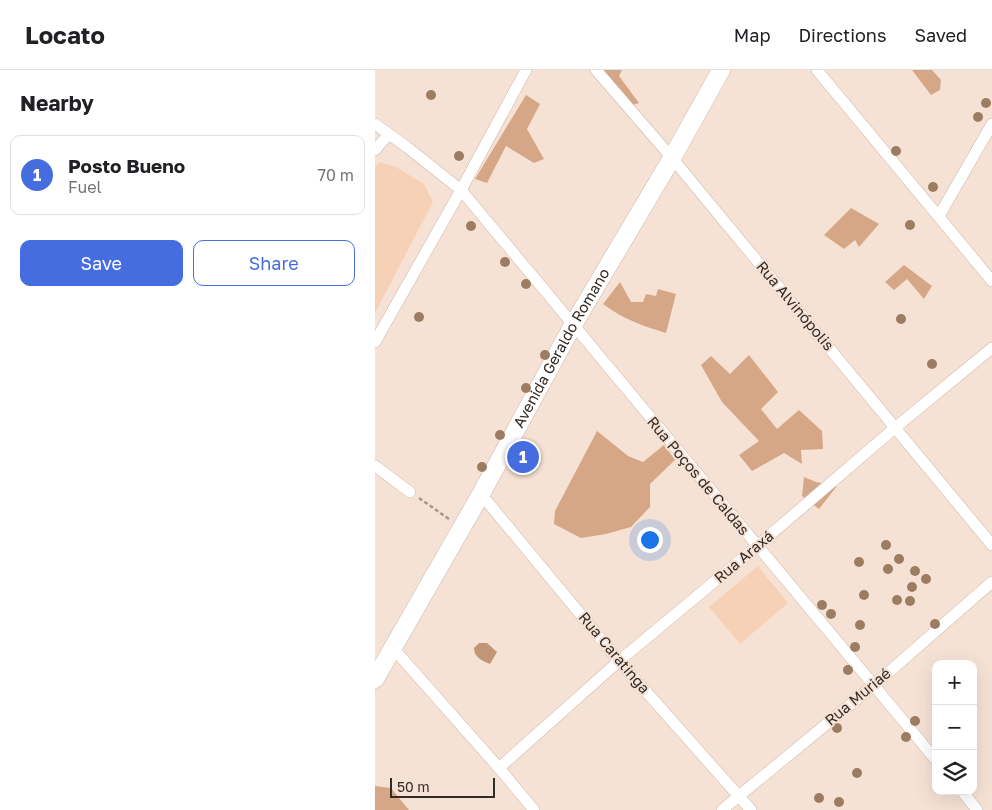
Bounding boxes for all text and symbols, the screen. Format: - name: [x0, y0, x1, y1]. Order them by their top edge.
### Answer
- text: Locato: [25, 20, 105, 49]
- text: Map: [734, 24, 770, 46]
- text: Directions: [798, 24, 886, 46]
- text: Saved: [914, 24, 967, 46]
- text: Nearby: [20, 90, 94, 116]
- text: Posto Bueno: [68, 154, 185, 177]
- text: 1: [33, 165, 41, 185]
- text: 70 m: [317, 165, 354, 185]
- text: Fuel: [68, 177, 102, 197]
- button: Save: [20, 240, 183, 286]
- button: Share: [193, 240, 355, 286]
- street label: Rua Alvinópolis: [753, 257, 838, 354]
- street label: Avenida Geraldo Romano: [509, 265, 613, 430]
- street label: Rua Poços de Caldas: [644, 412, 754, 538]
- pin: 1: [507, 438, 539, 476]
- street label: Rua Araxá: [710, 526, 777, 586]
- your location: [637, 527, 663, 553]
- street label: Rua Caratinga: [575, 608, 654, 697]
- map controls: [932, 660, 977, 795]
- button: +: [932, 660, 977, 705]
- street label: Rua Muriaé: [821, 663, 894, 729]
- button: −: [932, 705, 977, 750]
- button: layers: [932, 750, 977, 795]
- scale bar: [390, 775, 495, 798]
- text: 50 m: [397, 778, 430, 795]

